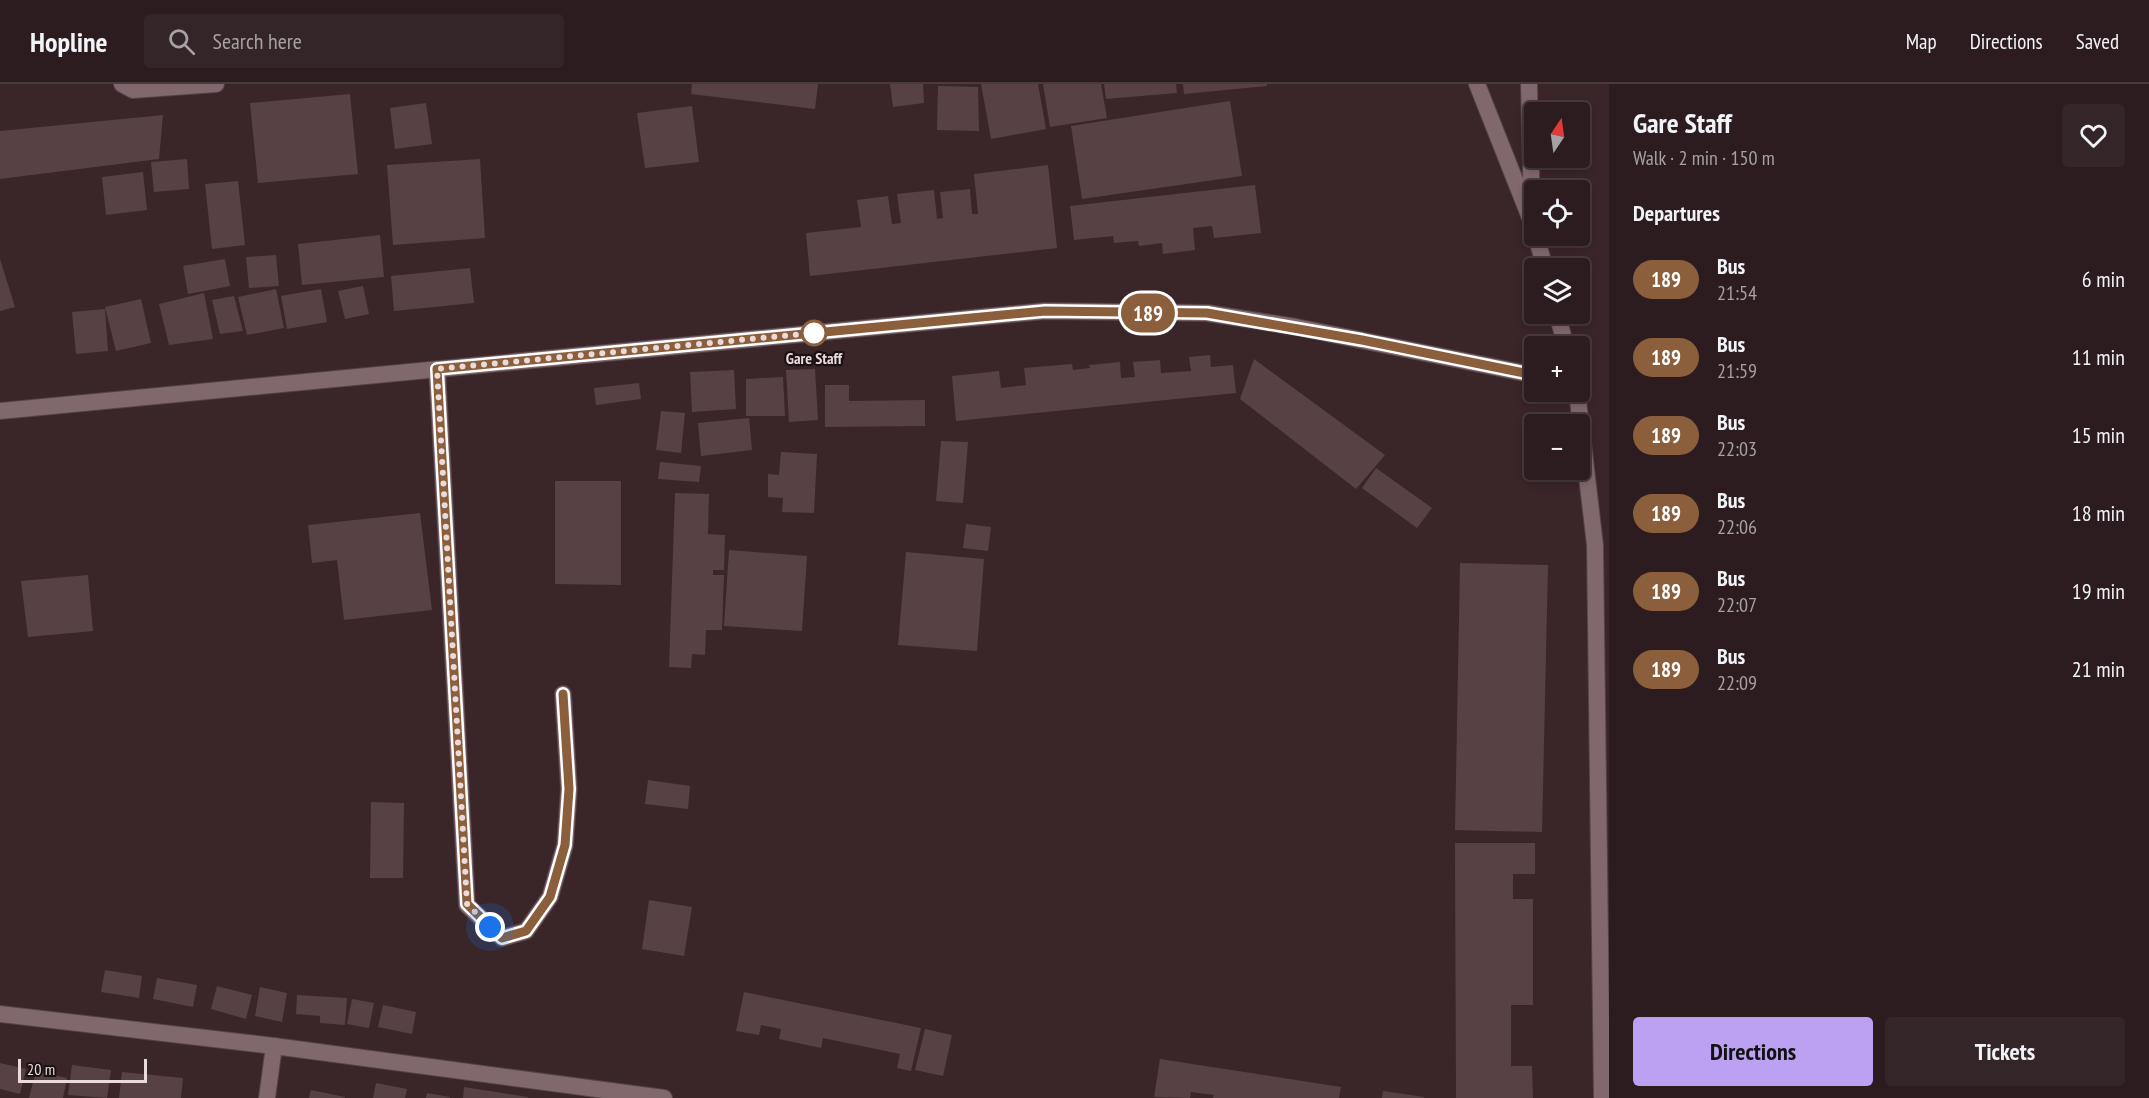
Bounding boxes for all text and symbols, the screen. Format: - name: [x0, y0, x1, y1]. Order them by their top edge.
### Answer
- search box: [144, 14, 564, 68]
- text: Hopline: [30, 23, 108, 60]
- icon: search: [165, 25, 198, 58]
- text: Search here: [213, 27, 302, 55]
- text: Map: [1906, 28, 1937, 55]
- text: Directions: [1970, 28, 2043, 55]
- text: Saved: [2076, 28, 2119, 55]
- north arrow: [1524, 102, 1590, 168]
- map controls: [1524, 102, 1590, 480]
- text: Gare Staff: [1633, 104, 1732, 141]
- button: heart: [2062, 104, 2125, 167]
- text: Walk · 2 min · 150 m: [1633, 145, 1775, 171]
- button: locate: [1524, 180, 1590, 246]
- text: Departures: [1633, 199, 1720, 227]
- text: Bus: [1717, 252, 1745, 280]
- button: layers: [1524, 258, 1590, 324]
- text: 6 min: [2082, 265, 2125, 293]
- text: 189: [1651, 266, 1681, 293]
- text: 21:54: [1717, 280, 1757, 306]
- line badge: 189: [1114, 294, 1182, 332]
- text: 189: [1133, 300, 1163, 327]
- marker: Gare Staff: [801, 320, 827, 346]
- text: Bus: [1717, 330, 1745, 358]
- button: +: [1524, 336, 1590, 402]
- text: 11 min: [2072, 343, 2125, 371]
- text: 189: [1651, 344, 1681, 371]
- place label: Gare Staff: [786, 348, 843, 368]
- text: 21:59: [1717, 358, 1757, 384]
- text: Bus: [1717, 408, 1745, 436]
- button: −: [1524, 414, 1590, 480]
- text: 15 min: [2072, 421, 2125, 449]
- text: 189: [1651, 422, 1681, 449]
- text: 22:03: [1717, 436, 1757, 462]
- text: Bus: [1717, 486, 1745, 514]
- text: 18 min: [2072, 499, 2125, 527]
- text: 189: [1651, 500, 1681, 527]
- text: 22:06: [1717, 514, 1757, 540]
- text: Bus: [1717, 564, 1745, 592]
- text: 19 min: [2072, 577, 2125, 605]
- text: 189: [1651, 578, 1681, 605]
- text: 22:07: [1717, 592, 1757, 618]
- text: Bus: [1717, 642, 1745, 670]
- text: 21 min: [2072, 655, 2125, 683]
- text: 189: [1651, 656, 1681, 683]
- text: 22:09: [1717, 670, 1757, 696]
- your location: [475, 912, 505, 942]
- button: Directions: [1633, 1017, 1873, 1086]
- button: Tickets: [1885, 1017, 2125, 1086]
- scale bar: [18, 1056, 147, 1084]
- text: 20 m: [27, 1059, 55, 1079]

